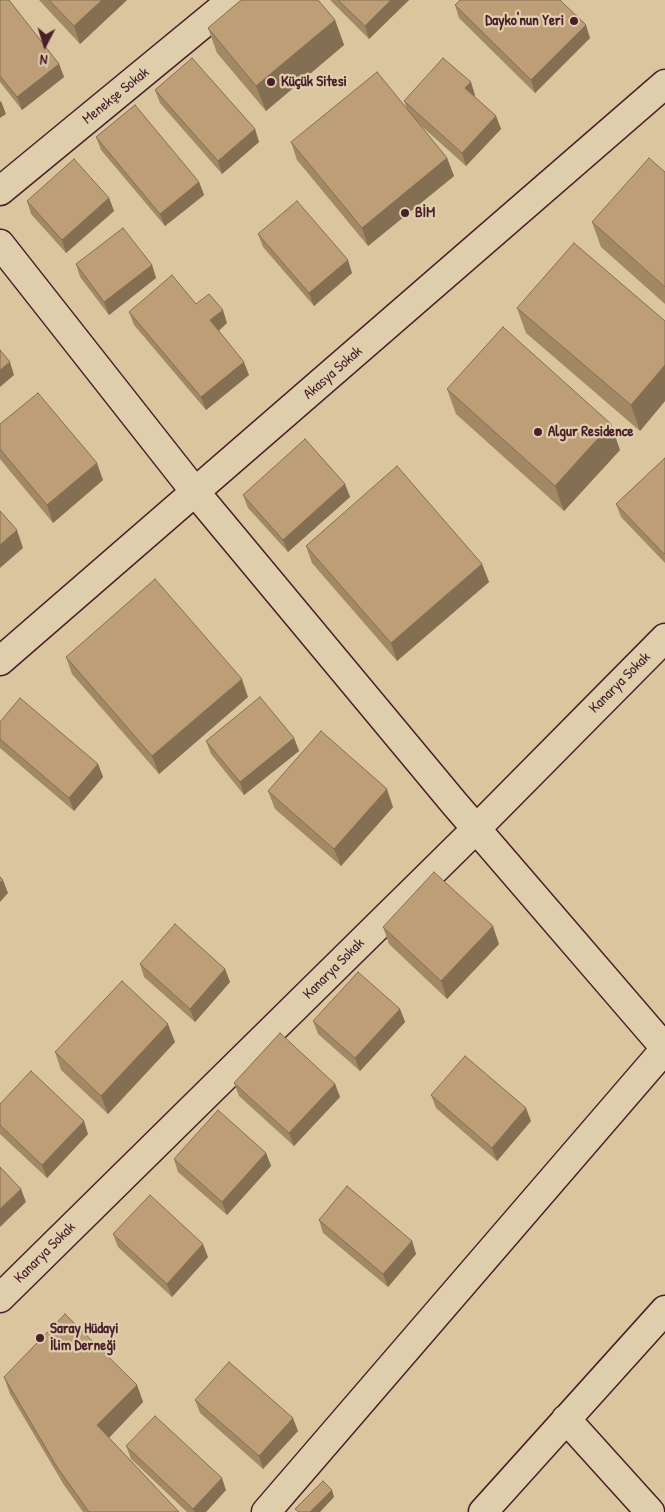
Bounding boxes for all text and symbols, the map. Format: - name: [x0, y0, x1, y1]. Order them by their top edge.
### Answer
- place label: Dayko'nun Yeri: [485, 12, 564, 30]
- marker: Dayko'nun Yeri: [568, 15, 580, 27]
- north arrow: [20, 20, 70, 70]
- text: N: [39, 51, 48, 70]
- street label: Menekşe Sokak: [79, 64, 153, 128]
- place label: Küçük Sitesi: [281, 73, 347, 91]
- marker: Küçük Sitesi: [265, 76, 277, 88]
- place label: BİM: [415, 204, 435, 222]
- marker: BİM: [399, 207, 411, 219]
- street label: Akasya Sokak: [300, 343, 366, 403]
- place label: Algur Residence: [548, 423, 634, 441]
- marker: Algur Residence: [532, 426, 544, 438]
- street label: Kanarya Sokak: [586, 649, 654, 717]
- street label: Kanarya Sokak: [300, 935, 368, 1003]
- street label: Kanarya Sokak: [11, 1219, 79, 1287]
- place label: Saray Hüdayi İlim Derneği: [50, 1320, 119, 1355]
- marker: Saray Hüdayi İlim Derneği: [34, 1332, 46, 1344]

